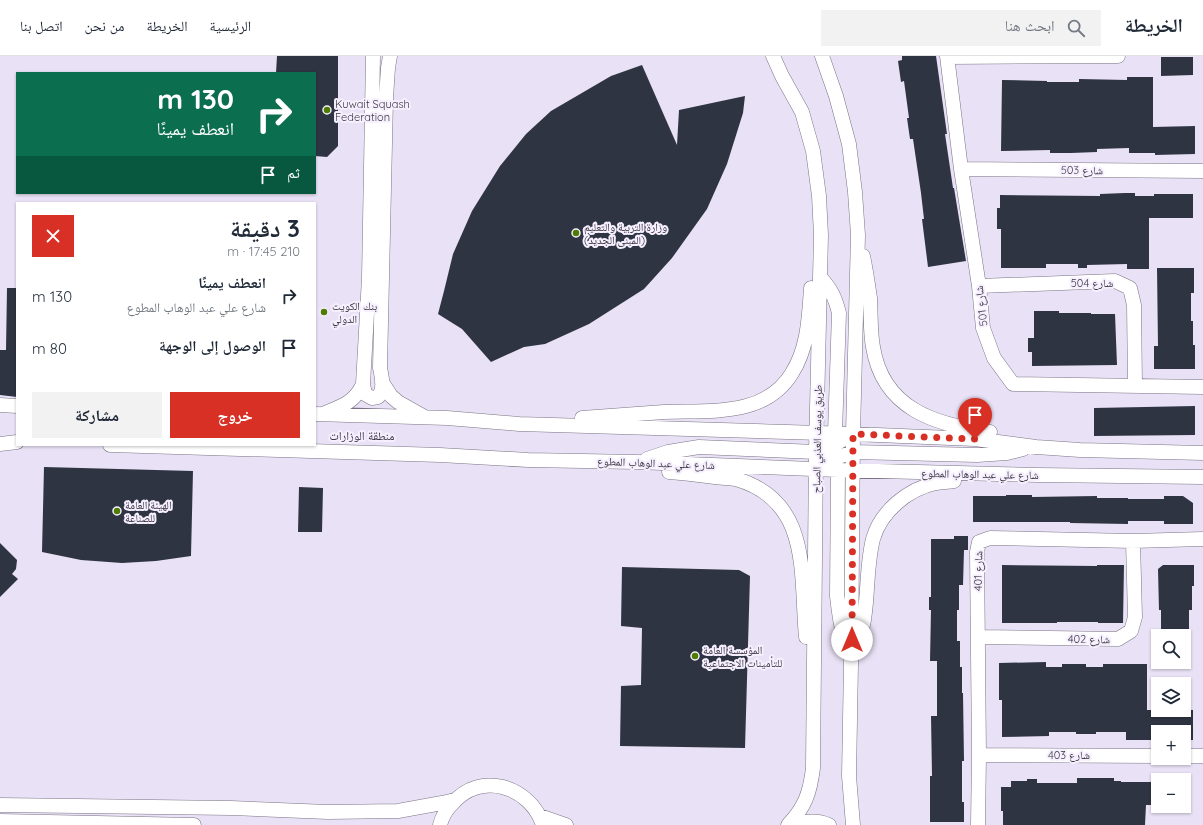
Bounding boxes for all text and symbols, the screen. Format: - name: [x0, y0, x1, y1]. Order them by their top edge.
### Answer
- search box: [821, 10, 1101, 46]
- text: الخريطة: [1125, 13, 1183, 37]
- text: ابحث هنا: [1005, 16, 1055, 35]
- text: اتصل بنا: [20, 17, 63, 35]
- text: من نحن: [85, 17, 124, 35]
- text: الخريطة: [146, 17, 188, 35]
- text: الرئيسية: [210, 17, 251, 35]
- icon: search: [1065, 17, 1087, 39]
- text: 130 m: [157, 81, 234, 116]
- icon: right: [248, 88, 300, 140]
- place label: Kuwait Squash Federation: [335, 97, 410, 124]
- marker: Kuwait Squash Federation: [322, 105, 332, 115]
- text: انعطف يمينًا: [156, 117, 234, 140]
- text: ثم: [287, 163, 300, 182]
- street label: شارع 503: [1061, 163, 1103, 177]
- icon: arrive: [257, 164, 279, 186]
- text: 3 دقيقة: [230, 213, 300, 243]
- button: close: [32, 215, 74, 257]
- place label: وزارة التربية والتعليم (المبنى الجديد): [584, 220, 667, 247]
- marker: وزارة التربية والتعليم (المبنى الجديد): [571, 228, 581, 238]
- text: 210 m · 17:45: [227, 243, 300, 259]
- text: انعطف يمينًا: [198, 273, 266, 292]
- street label: شارع 504: [1071, 276, 1113, 290]
- icon: right: [278, 285, 300, 307]
- street label: شارع 501: [972, 285, 990, 327]
- text: 130 m: [32, 287, 72, 306]
- text: شارع علي عبد الوهاب المطوع: [127, 299, 266, 315]
- place label: بنك الكويت الدولي: [332, 299, 377, 328]
- marker: بنك الكويت الدولي: [319, 307, 329, 317]
- text: الوصول إلى الوجهة: [159, 336, 266, 355]
- icon: arrive: [278, 337, 300, 359]
- text: 80 m: [32, 339, 67, 358]
- street label: طريق يوسف العذبي الصباح: [809, 385, 827, 493]
- button: مشاركة: [32, 392, 162, 438]
- button: خروج: [170, 392, 300, 438]
- pin: [958, 398, 992, 439]
- icon: arrive: [964, 404, 986, 426]
- district label: منطقة الوزارات: [329, 428, 395, 443]
- street label: شارع علي عبد الوهاب المطوع: [597, 454, 715, 474]
- street label: شارع علي عبد الوهاب المطوع: [921, 466, 1039, 484]
- place label: الهيئة العامة للصناعة: [125, 498, 172, 525]
- marker: الهيئة العامة للصناعة: [112, 506, 122, 516]
- street label: شارع 401: [971, 551, 985, 591]
- position arrow: [831, 619, 873, 661]
- map controls: [1151, 629, 1191, 813]
- button: search: [1151, 629, 1191, 669]
- street label: شارع 402: [1068, 632, 1110, 646]
- place label: المؤسسة العامة للتأمينات الاجتماعية: [703, 643, 782, 670]
- marker: المؤسسة العامة للتأمينات الاجتماعية: [690, 651, 700, 661]
- button: layers: [1151, 677, 1191, 717]
- button: +: [1151, 725, 1191, 765]
- street label: شارع 403: [1048, 748, 1090, 762]
- button: −: [1151, 773, 1191, 813]

